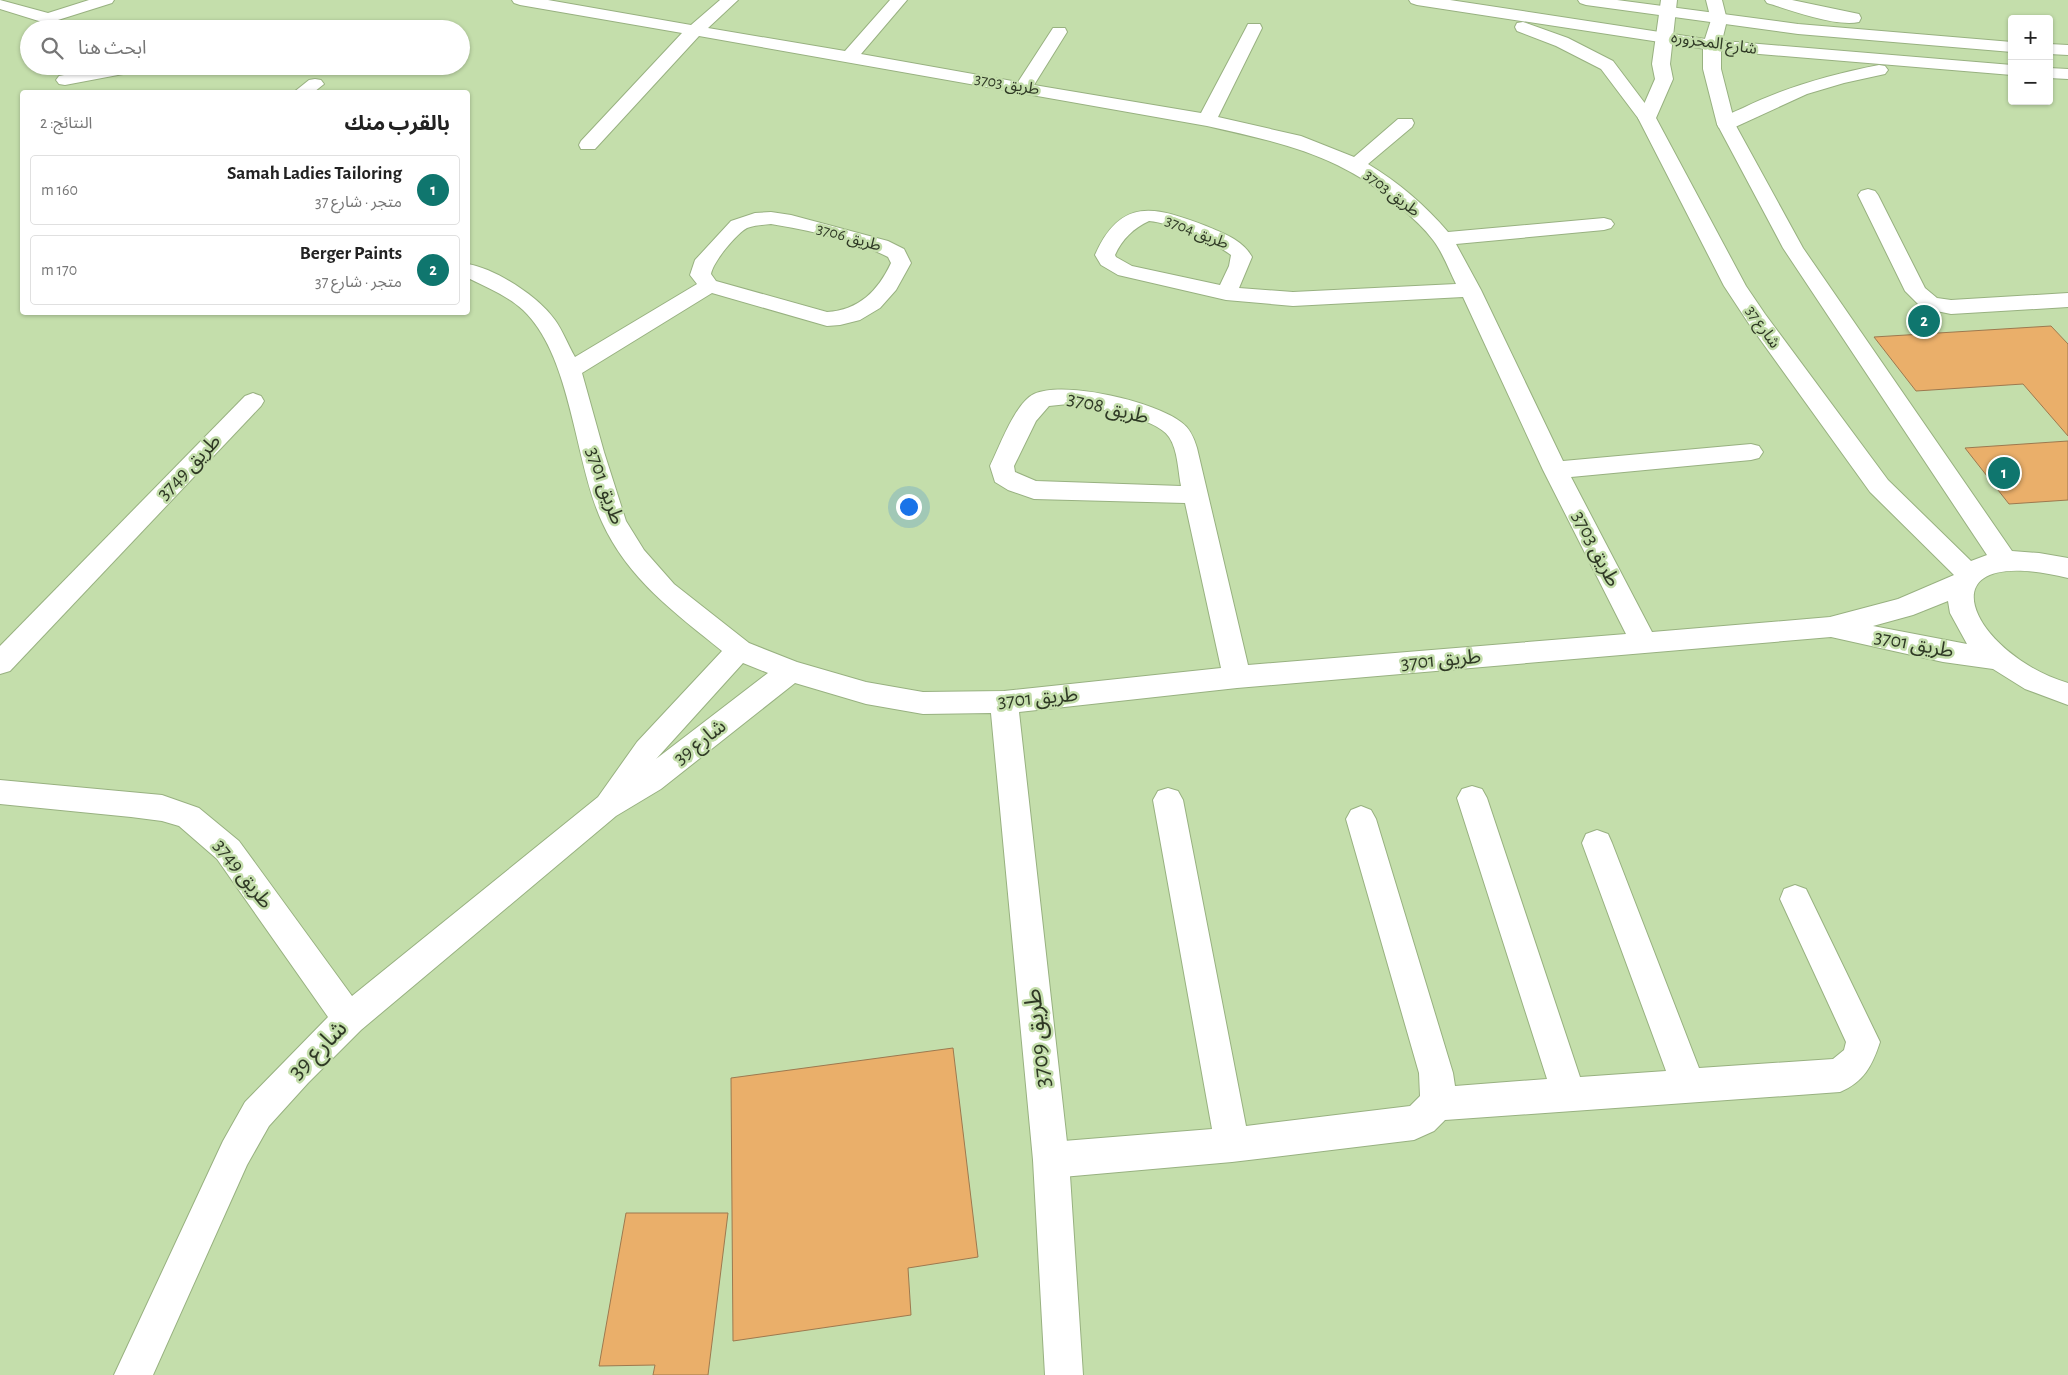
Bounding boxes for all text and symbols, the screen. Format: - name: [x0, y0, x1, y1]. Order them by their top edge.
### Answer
- map controls: [2008, 15, 2053, 105]
- button: +: [2008, 15, 2053, 60]
- search box: [20, 20, 470, 75]
- street label: شارع المحزوره: [1670, 29, 1758, 61]
- icon: search: [38, 34, 66, 62]
- text: ابحث هنا: [78, 39, 147, 58]
- button: −: [2008, 60, 2053, 105]
- street label: طريق 3703: [973, 70, 1041, 100]
- text: بالقرب منك: [344, 113, 450, 134]
- text: النتائج: 2: [40, 115, 92, 131]
- text: Samah Ladies Tailoring: [227, 164, 402, 183]
- street label: طريق 3703: [1360, 167, 1423, 221]
- text: 160 m: [41, 182, 78, 198]
- text: 1: [430, 182, 436, 198]
- text: متجر · شارع 37: [315, 194, 402, 210]
- street label: طريق 3704: [1162, 212, 1231, 254]
- street label: طريق 3706: [814, 220, 883, 256]
- text: Berger Paints: [300, 244, 402, 263]
- text: 170 m: [41, 262, 77, 278]
- text: 2: [429, 262, 437, 278]
- text: متجر · شارع 37: [315, 274, 402, 290]
- pin: 2: [1908, 302, 1940, 340]
- street label: شارع 37: [1740, 303, 1783, 353]
- street label: طريق 3708: [1065, 388, 1151, 430]
- street label: طريق 3749: [153, 431, 226, 505]
- street label: طريق 3701: [581, 445, 628, 528]
- pin: 1: [1988, 454, 2020, 492]
- your location: [896, 494, 922, 520]
- street label: طريق 3703: [1567, 508, 1623, 591]
- street label: طريق 3701: [1872, 627, 1955, 663]
- street label: طريق 3701: [1400, 647, 1482, 675]
- street label: طريق 3701: [997, 685, 1079, 713]
- street label: شارع 39: [670, 716, 732, 771]
- street label: طريق 3749: [208, 836, 276, 914]
- street label: طريق 3709: [1021, 987, 1057, 1089]
- street label: شارع 39: [284, 1016, 355, 1087]

